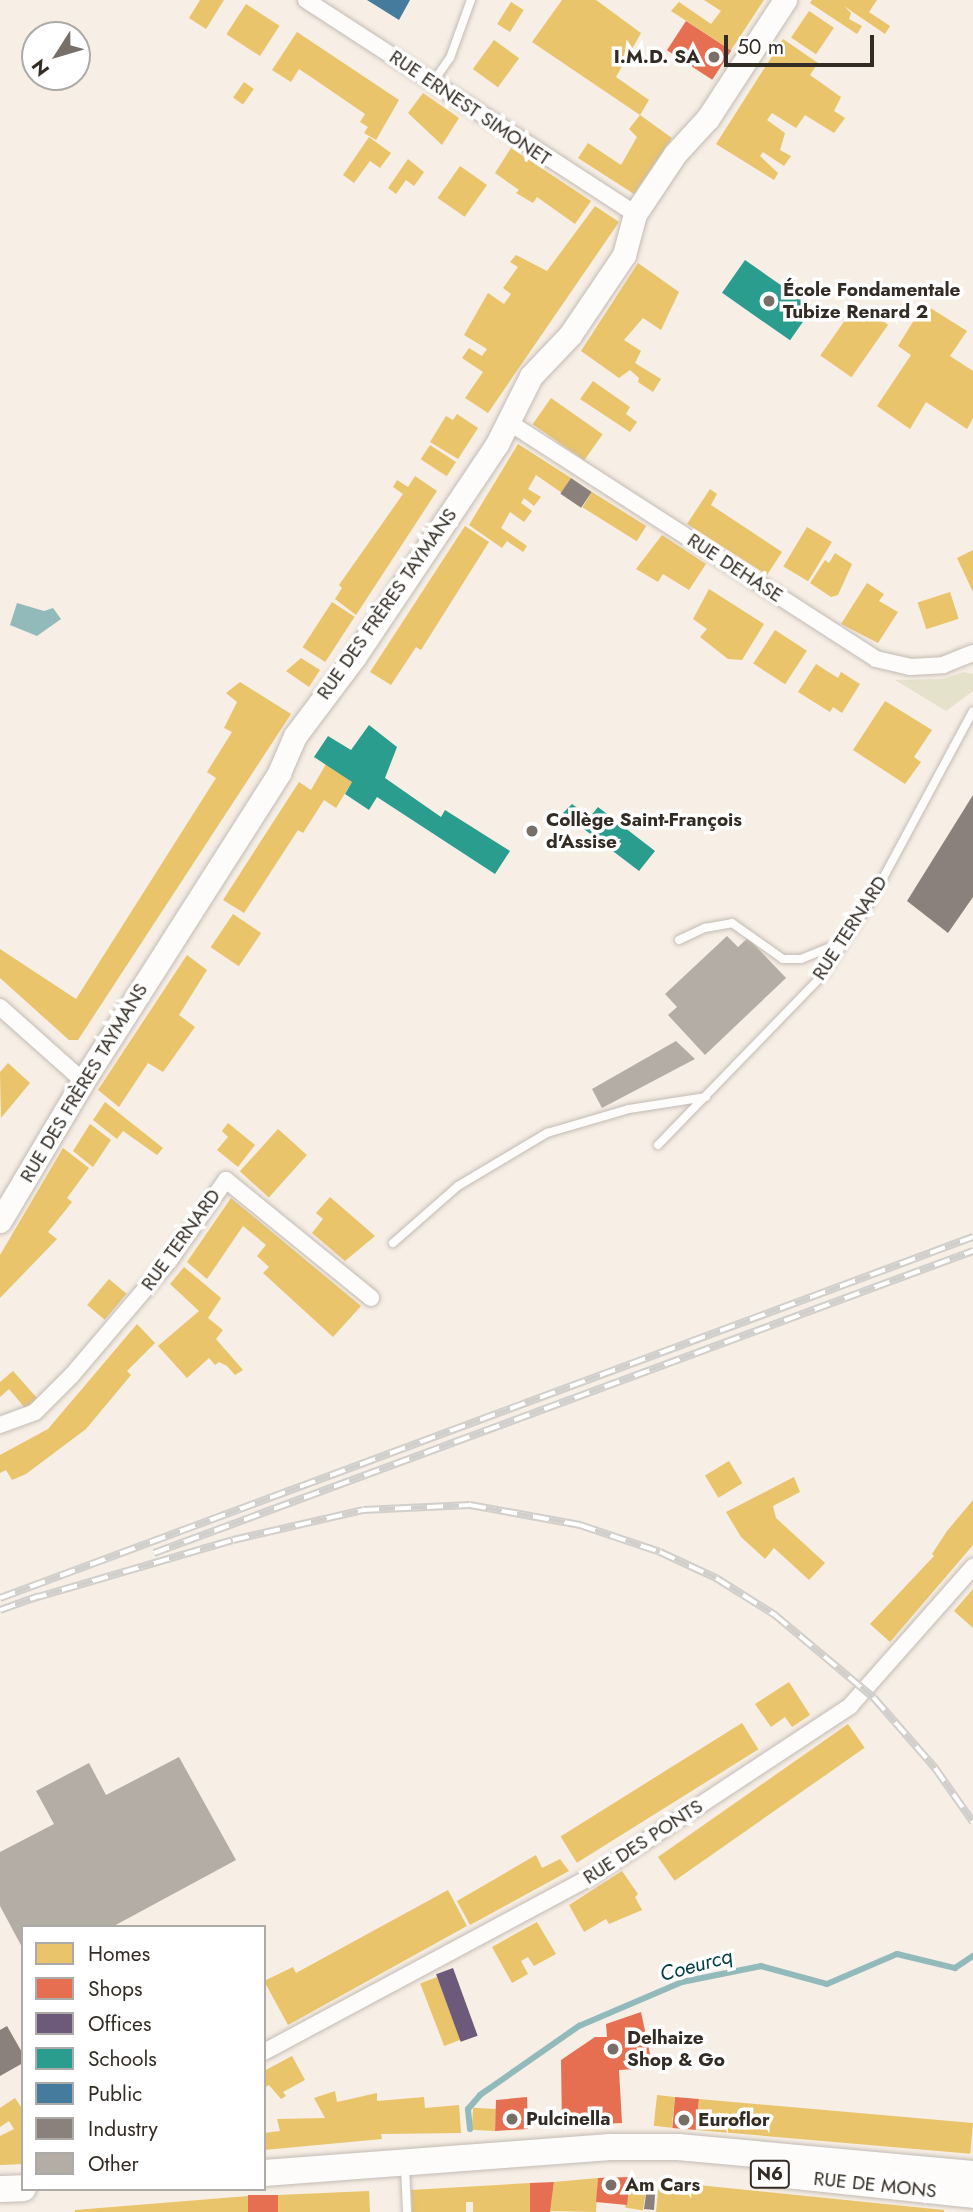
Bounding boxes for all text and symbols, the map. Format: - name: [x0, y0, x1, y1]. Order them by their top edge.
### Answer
- north arrow: [21, 21, 91, 91]
- scale bar: [728, 21, 878, 65]
- text: 50 m: [737, 32, 784, 62]
- street label: RUE ERNEST SIMONET: [385, 46, 555, 170]
- place label: I.M.D. SA: [614, 46, 700, 68]
- marker: I.M.D. SA: [706, 49, 722, 65]
- text: N: [25, 54, 56, 82]
- place label: École Fondamentale Tubize Renard 2: [783, 279, 960, 323]
- marker: École Fondamentale Tubize Renard 2: [761, 293, 777, 309]
- street label: RUE DES FRÈRES TAYMANS: [312, 504, 462, 704]
- street label: RUE DEHASE: [683, 529, 787, 607]
- place label: Collège Saint-François d'Assise: [546, 809, 742, 853]
- marker: Collège Saint-François d'Assise: [524, 823, 540, 839]
- street label: RUE TERNARD: [808, 872, 892, 984]
- street label: RUE DES FRÈRES TAYMANS: [16, 979, 152, 1187]
- street label: RUE TERNARD: [137, 1185, 225, 1295]
- street label: RUE DES PONTS: [579, 1795, 707, 1889]
- legend: [21, 1925, 266, 2191]
- text: Homes: [88, 1939, 150, 1969]
- water label: Coeurcq: [657, 1943, 735, 1987]
- text: Shops: [88, 1974, 142, 2004]
- text: Offices: [88, 2009, 151, 2039]
- place label: Delhaize Shop & Go: [627, 2027, 725, 2071]
- marker: Delhaize Shop & Go: [605, 2041, 621, 2057]
- text: Schools: [88, 2044, 157, 2074]
- text: Public: [88, 2079, 142, 2109]
- place label: Pulcinella: [526, 2108, 610, 2130]
- place label: Euroflor: [698, 2109, 770, 2131]
- marker: Pulcinella: [504, 2111, 520, 2127]
- marker: Euroflor: [676, 2112, 692, 2128]
- text: Industry: [88, 2114, 158, 2144]
- text: Other: [88, 2149, 139, 2179]
- road number: N6: [749, 2160, 791, 2188]
- street label: RUE DE MONS: [813, 2167, 937, 2203]
- place label: Am Cars: [625, 2174, 700, 2196]
- marker: Am Cars: [603, 2177, 619, 2193]

